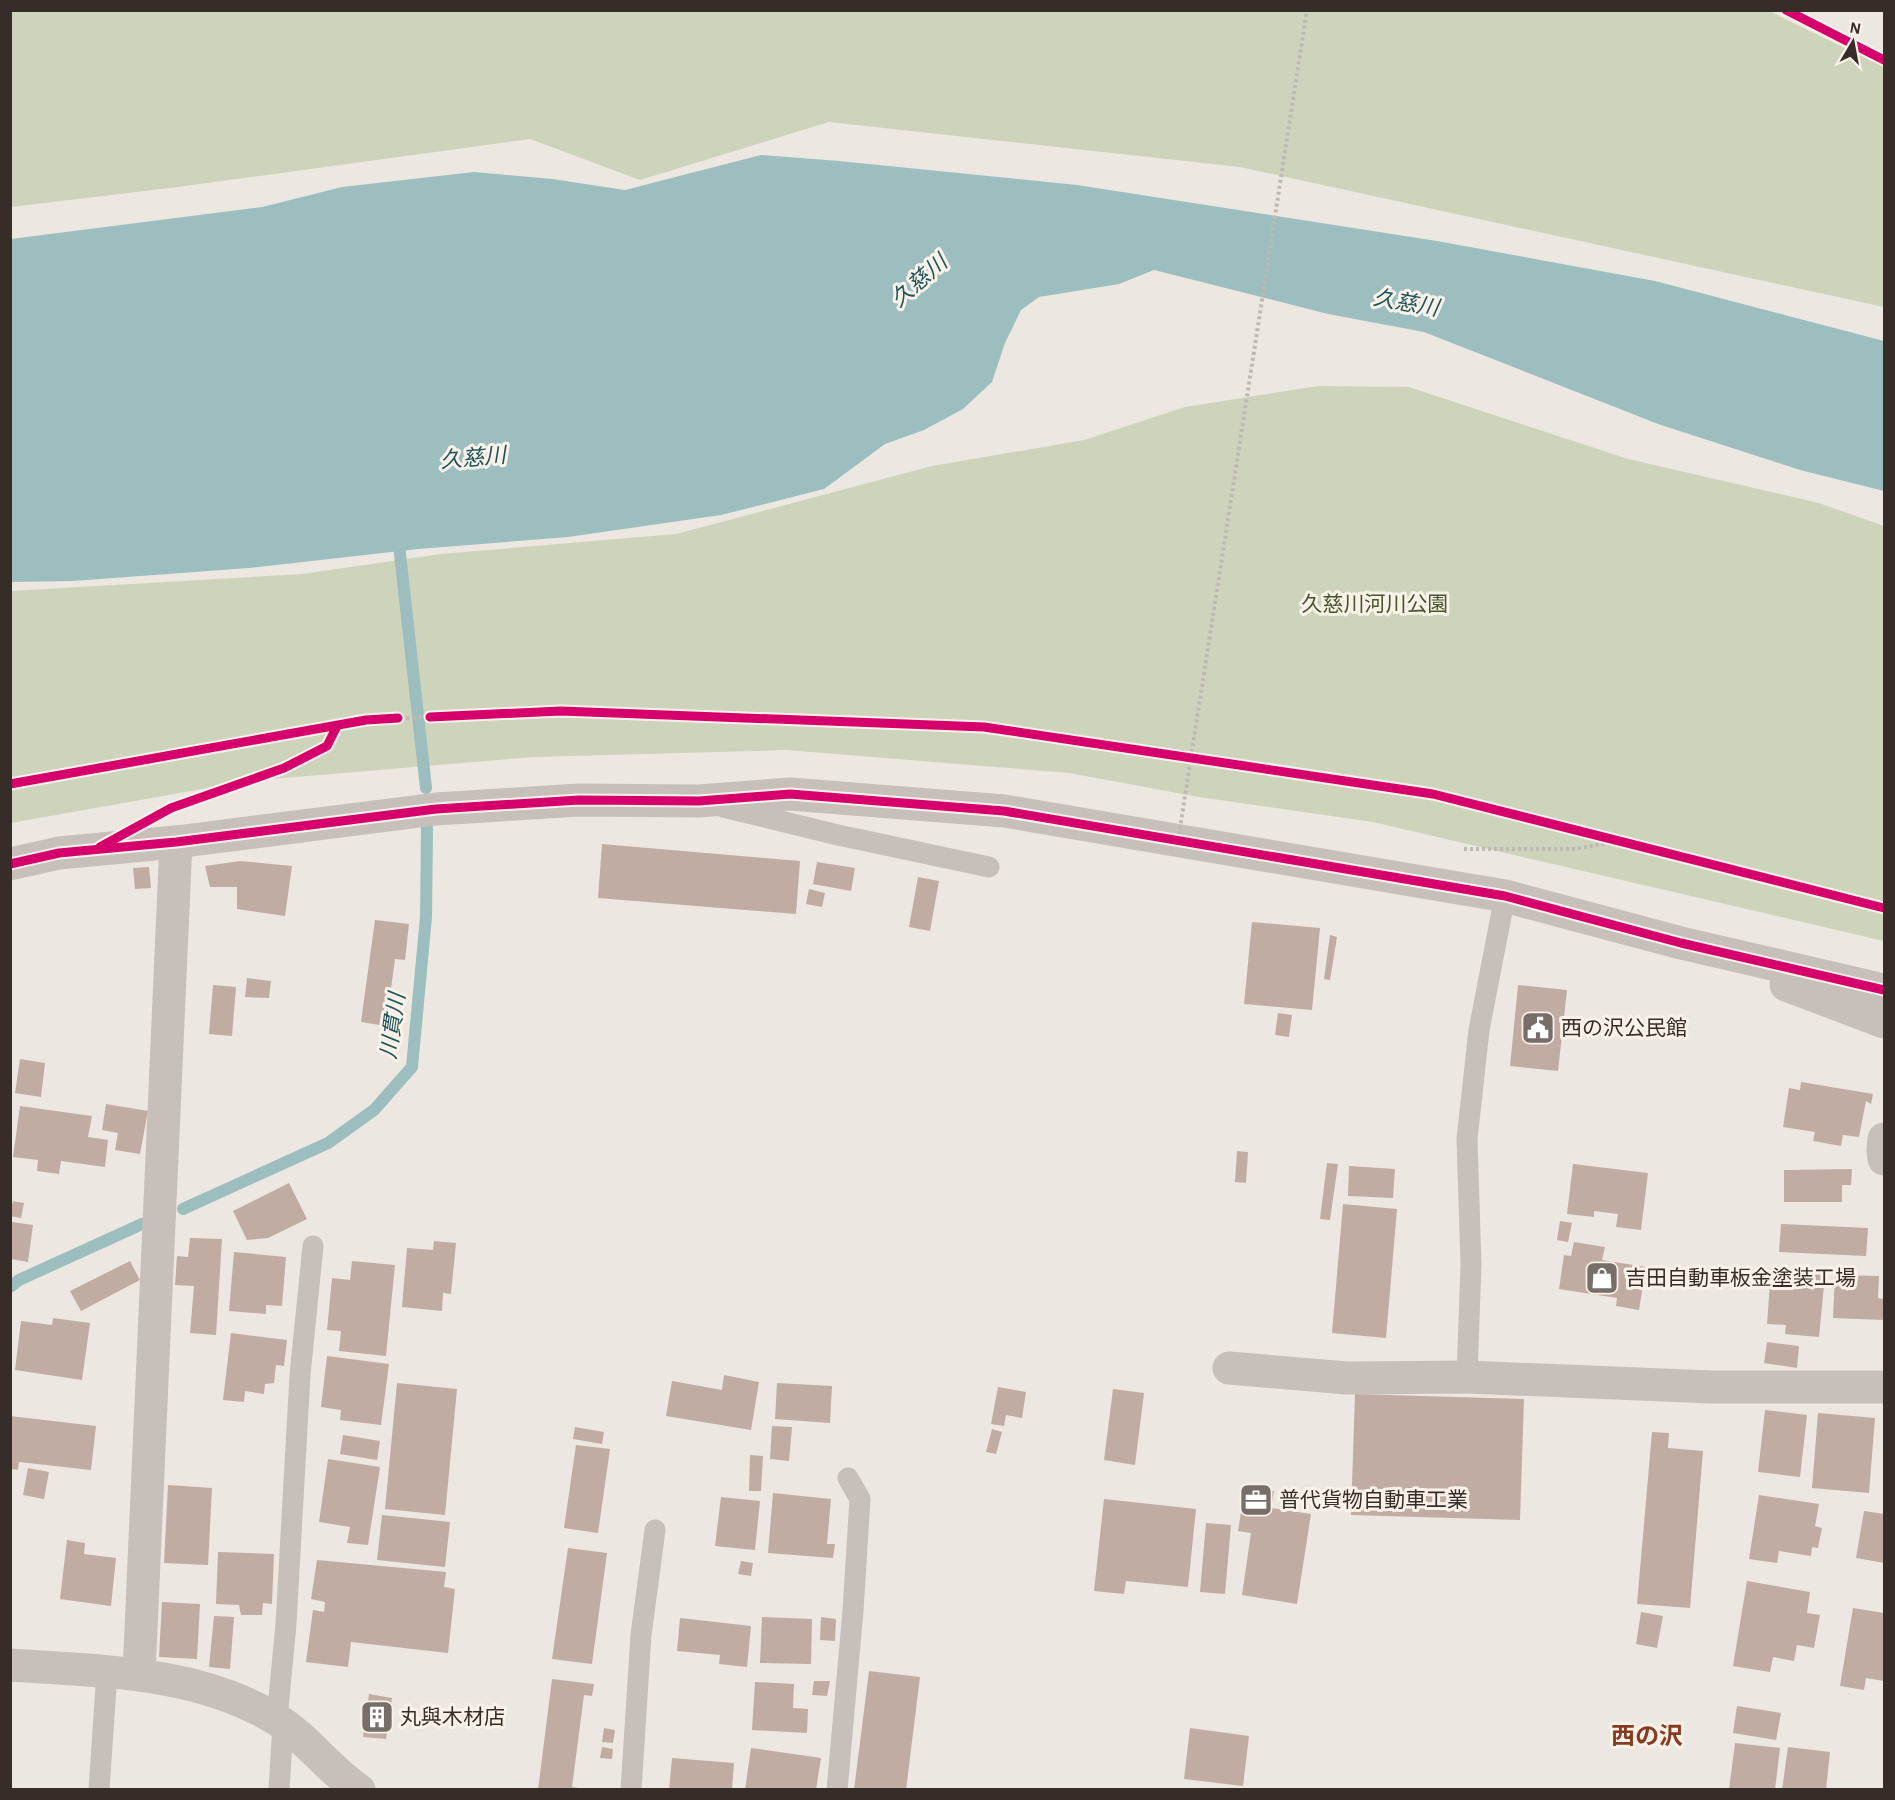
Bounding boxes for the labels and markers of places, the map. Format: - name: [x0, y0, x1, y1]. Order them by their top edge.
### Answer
- public building icon: 西の沢公民館: [1520, 1010, 1556, 1046]
- place label: 西の沢公民館: [1561, 1017, 1687, 1039]
- shop icon: 吉田自動車板金塗装工場: [1584, 1260, 1620, 1296]
- place label: 吉田自動車板金塗装工場: [1625, 1267, 1856, 1289]
- office icon: 普代貨物自動車工業: [1238, 1482, 1274, 1518]
- place label: 普代貨物自動車工業: [1279, 1489, 1468, 1511]
- building icon: 丸與木材店: [359, 1699, 395, 1735]
- place label: 丸與木材店: [400, 1706, 505, 1728]

